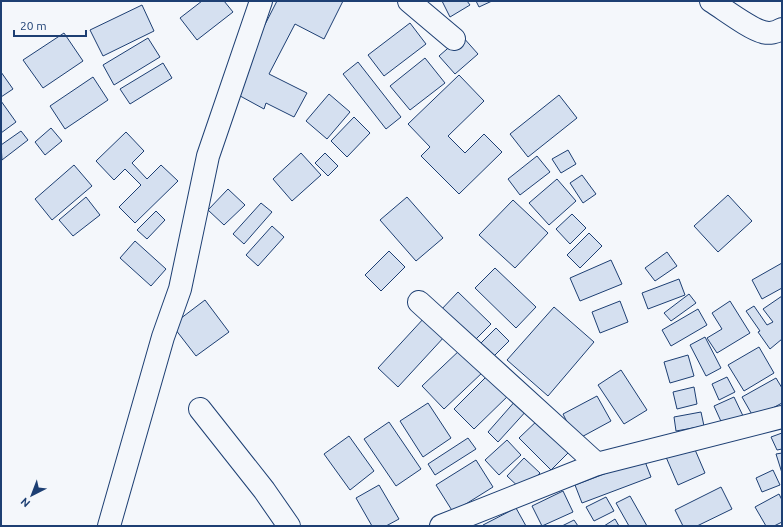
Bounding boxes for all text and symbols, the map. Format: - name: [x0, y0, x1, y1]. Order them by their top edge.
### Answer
- scale bar: [14, 12, 86, 38]
- text: 20 m: [20, 19, 47, 32]
- north arrow: [12, 475, 52, 515]
- text: N: [18, 495, 32, 510]

